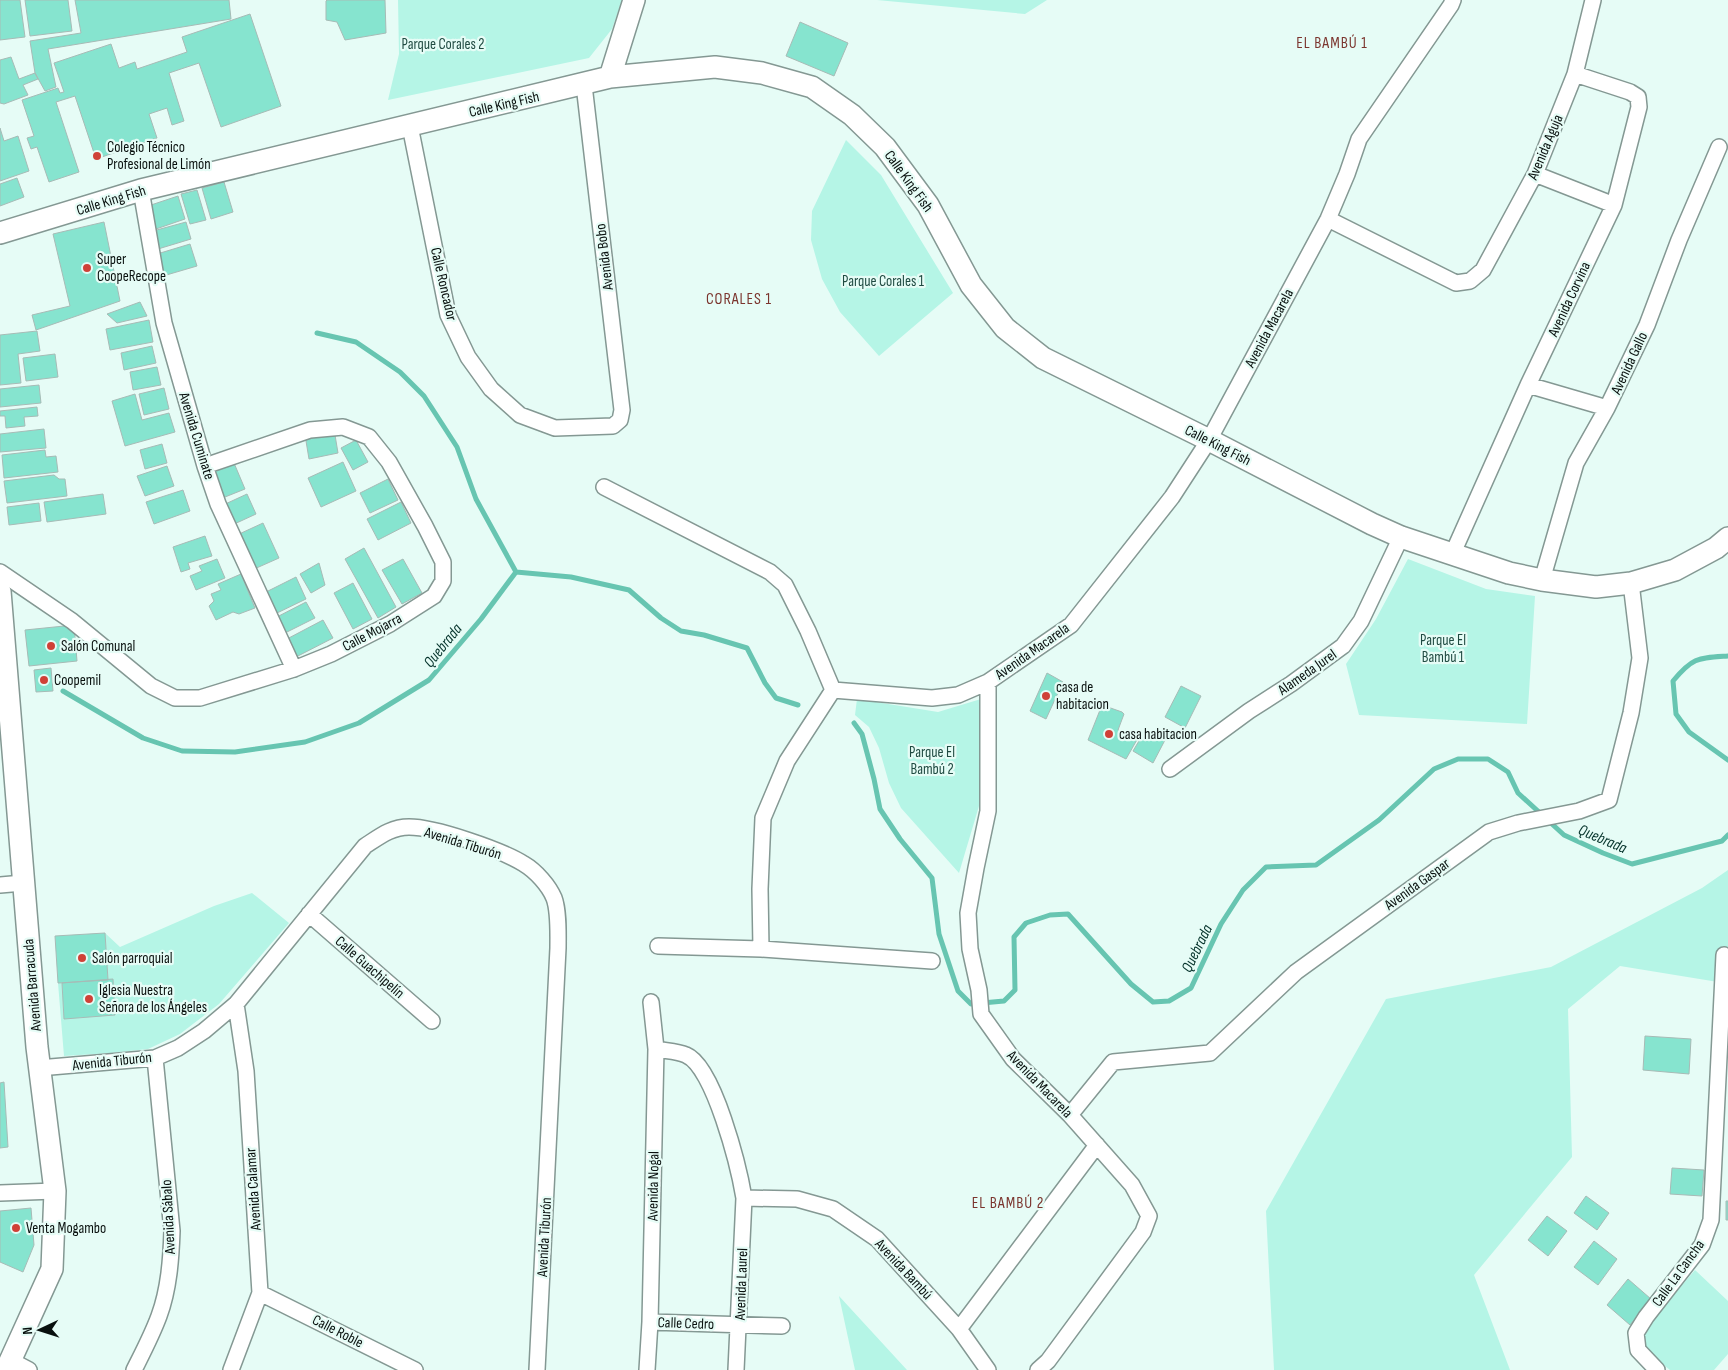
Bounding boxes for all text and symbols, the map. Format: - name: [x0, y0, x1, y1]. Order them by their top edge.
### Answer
- district label: EL BAMBÚ 1: [1296, 34, 1368, 53]
- park label: Parque Corales 2: [402, 35, 484, 54]
- street label: Calle King Fish: [467, 87, 541, 122]
- street label: Avenida Aguja: [1523, 112, 1568, 184]
- place label: Colegio Técnico Profesional de Limón: [107, 138, 211, 174]
- street label: Calle King Fish: [880, 147, 937, 216]
- marker: Colegio Técnico Profesional de Limón: [91, 150, 103, 162]
- street label: Calle King Fish: [74, 181, 148, 220]
- street label: Avenida Bobo: [591, 223, 618, 292]
- street label: Calle Roncador: [426, 246, 461, 323]
- place label: Super CoopeRecope: [97, 250, 166, 286]
- street label: Avenida Corvina: [1543, 259, 1595, 340]
- marker: Super CoopeRecope: [81, 262, 93, 274]
- park label: Parque Corales 1: [842, 272, 925, 291]
- street label: Avenida Macarela: [1240, 285, 1298, 372]
- district label: CORALES 1: [706, 290, 772, 309]
- street label: Avenida Gallo: [1606, 329, 1652, 398]
- street label: Avenida Cuminate: [174, 389, 219, 482]
- street label: Calle King Fish: [1182, 421, 1254, 470]
- street label: Calle Mojarra: [339, 609, 405, 656]
- street label: Avenida Macarela: [991, 619, 1073, 685]
- water label: Quebrada: [420, 620, 467, 672]
- park label: Parque El Bambú 1: [1420, 631, 1466, 667]
- place label: Salón Comunal: [61, 637, 135, 656]
- marker: Salón Comunal: [45, 640, 57, 652]
- street label: Alameda Jurel: [1273, 645, 1340, 700]
- place label: Coopemil: [54, 671, 101, 690]
- marker: Coopemil: [38, 674, 50, 686]
- place label: casa de habitacion: [1056, 678, 1109, 714]
- marker: casa de habitacion: [1040, 690, 1052, 702]
- place label: casa habitacion: [1119, 725, 1197, 744]
- marker: casa habitacion: [1103, 728, 1115, 740]
- park label: Parque El Bambú 2: [909, 743, 955, 779]
- water label: Quebrada: [1575, 821, 1630, 858]
- street label: Avenida Tiburón: [421, 822, 504, 864]
- street label: Avenida Gaspar: [1380, 854, 1454, 915]
- water label: Quebrada: [1178, 921, 1217, 976]
- street label: Calle Guachipelín: [331, 932, 408, 1003]
- street label: Avenida Barracuda: [19, 938, 46, 1033]
- place label: Salón parroquial: [92, 949, 172, 968]
- marker: Salón parroquial: [76, 952, 88, 964]
- place label: Iglesia Nuestra Señora de los Ángeles: [99, 981, 207, 1017]
- marker: Iglesia Nuestra Señora de los Ángeles: [83, 993, 95, 1005]
- street label: Avenida Macarela: [1002, 1046, 1077, 1122]
- street label: Avenida Tiburón: [70, 1048, 153, 1075]
- street label: Avenida Calamar: [241, 1146, 266, 1232]
- street label: Avenida Nogal: [643, 1151, 664, 1222]
- street label: Avenida Sábalo: [157, 1179, 180, 1256]
- district label: EL BAMBÚ 2: [972, 1194, 1044, 1213]
- street label: Avenida Tiburón: [533, 1197, 556, 1278]
- place label: Venta Mogambo: [26, 1219, 106, 1238]
- marker: Venta Mogambo: [10, 1222, 22, 1234]
- street label: Avenida Bambú: [870, 1234, 937, 1304]
- street label: Calle La Cancha: [1648, 1236, 1709, 1310]
- street label: Avenida Laurel: [731, 1248, 752, 1321]
- north arrow: [15, 1305, 65, 1355]
- street label: Calle Roble: [309, 1311, 367, 1352]
- street label: Calle Cedro: [657, 1313, 715, 1334]
- text: N: [19, 1327, 36, 1335]

